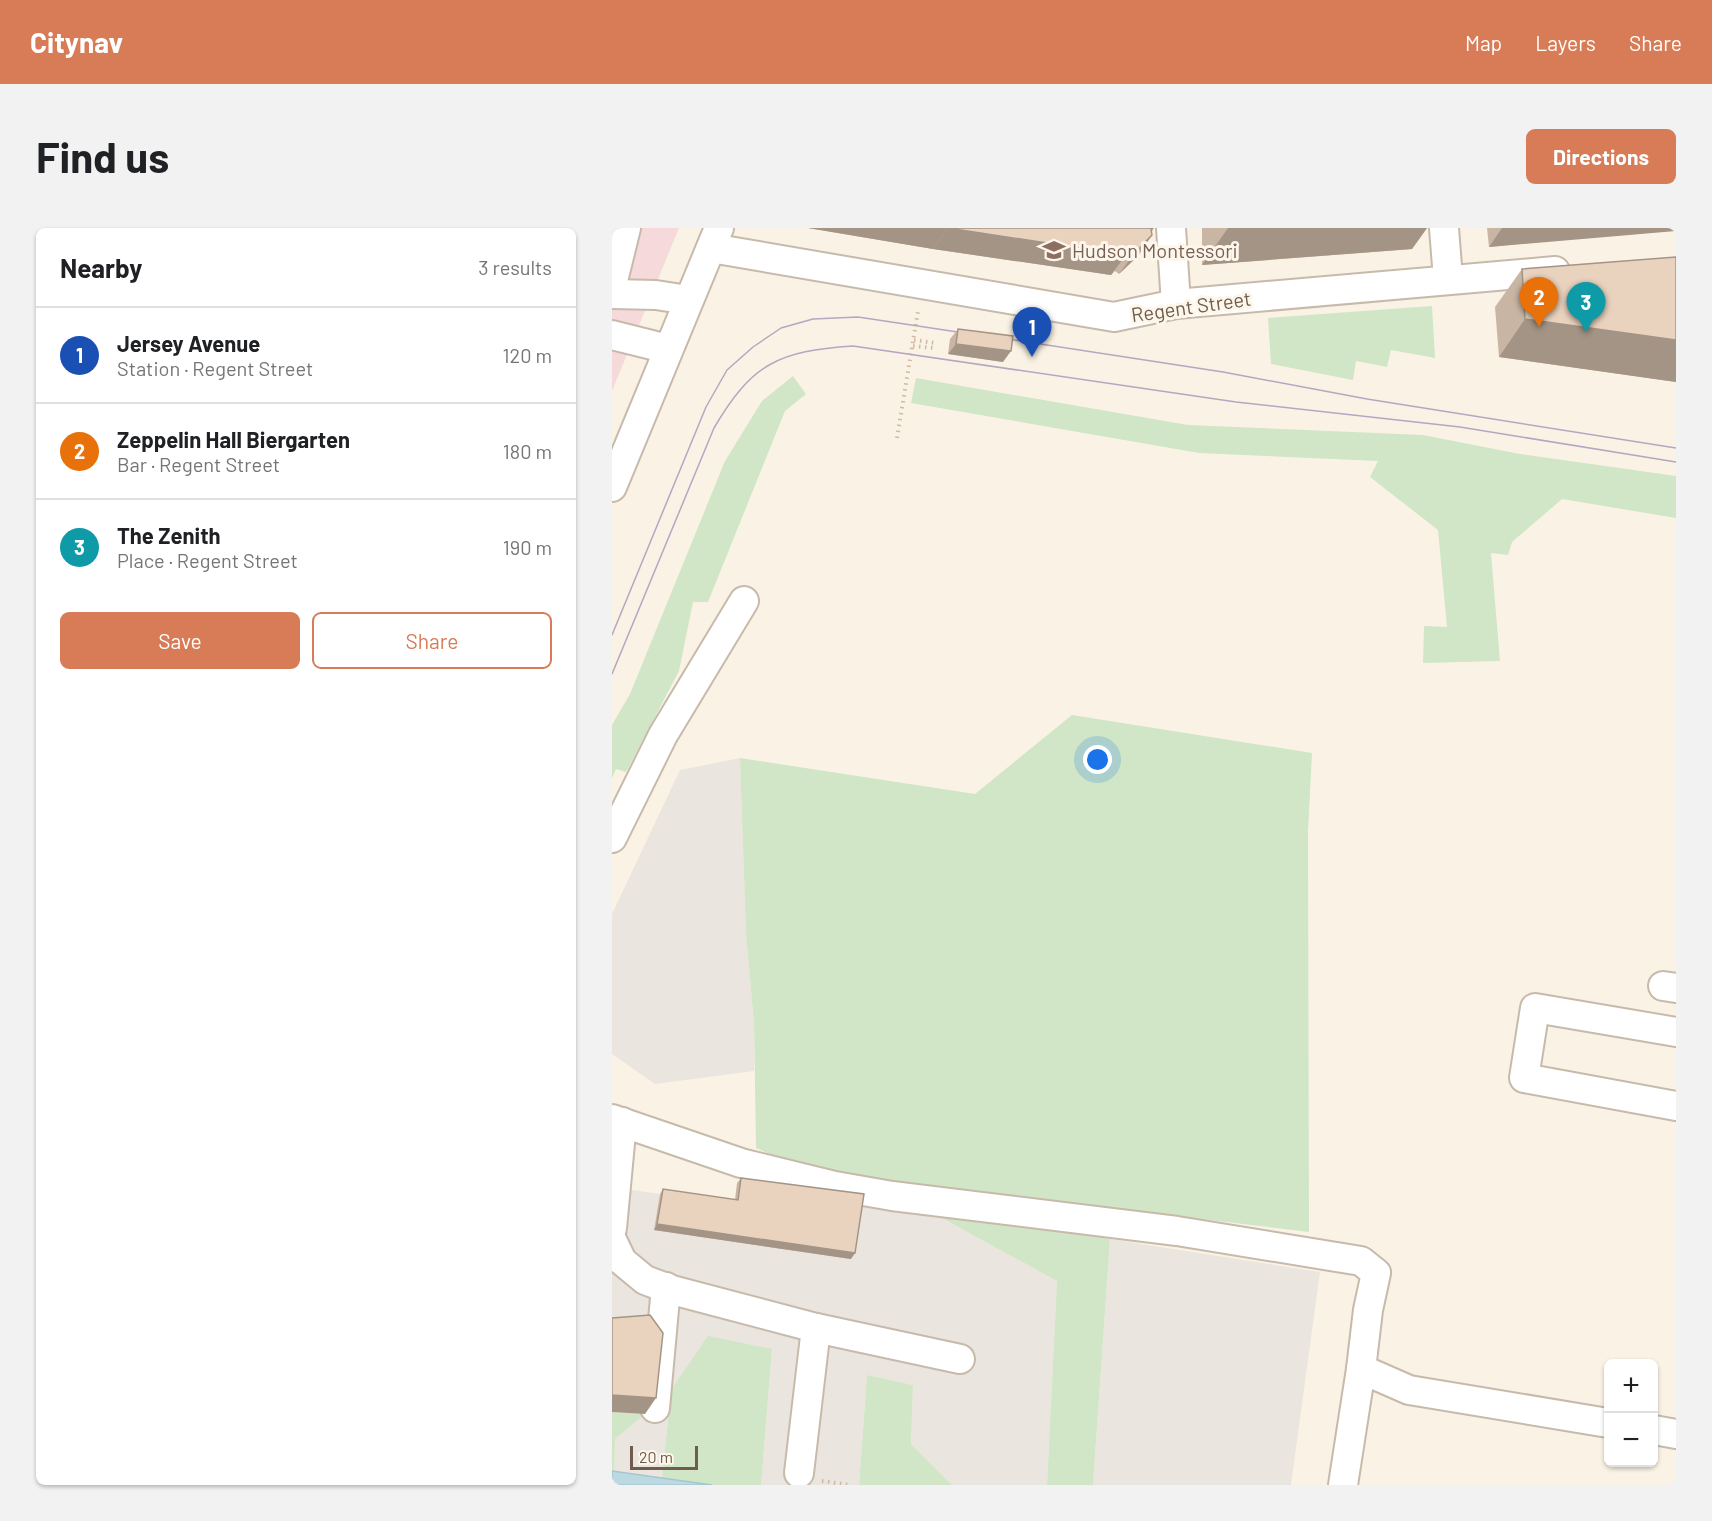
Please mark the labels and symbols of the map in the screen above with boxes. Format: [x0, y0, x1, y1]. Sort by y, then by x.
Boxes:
school or university icon: Hudson Montessori [1041, 237, 1067, 263]
place label: Hudson Montessori [1072, 238, 1238, 262]
pin: 2 [1520, 278, 1558, 327]
pin: 3 [1566, 282, 1606, 332]
street label: Regent Street [1129, 286, 1253, 326]
pin: 1 [1012, 308, 1052, 357]
your location [1083, 745, 1112, 774]
scale bar [630, 1443, 698, 1470]

